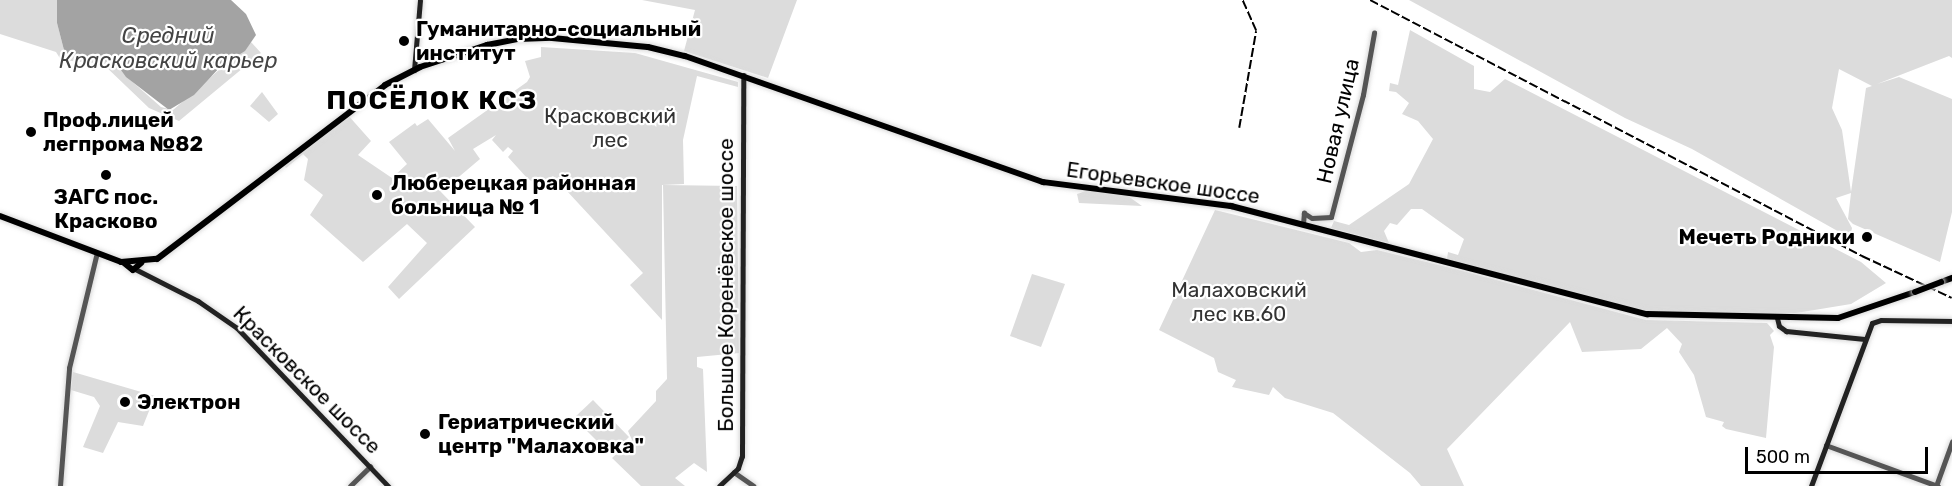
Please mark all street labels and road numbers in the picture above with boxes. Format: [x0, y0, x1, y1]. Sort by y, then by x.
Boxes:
street label: Новая улица [1311, 56, 1365, 186]
street label: Большое Коренёвское шоссе [713, 138, 739, 432]
street label: Егорьевское шоссе [1065, 157, 1261, 209]
street label: Красковское шоссе [228, 301, 386, 459]

